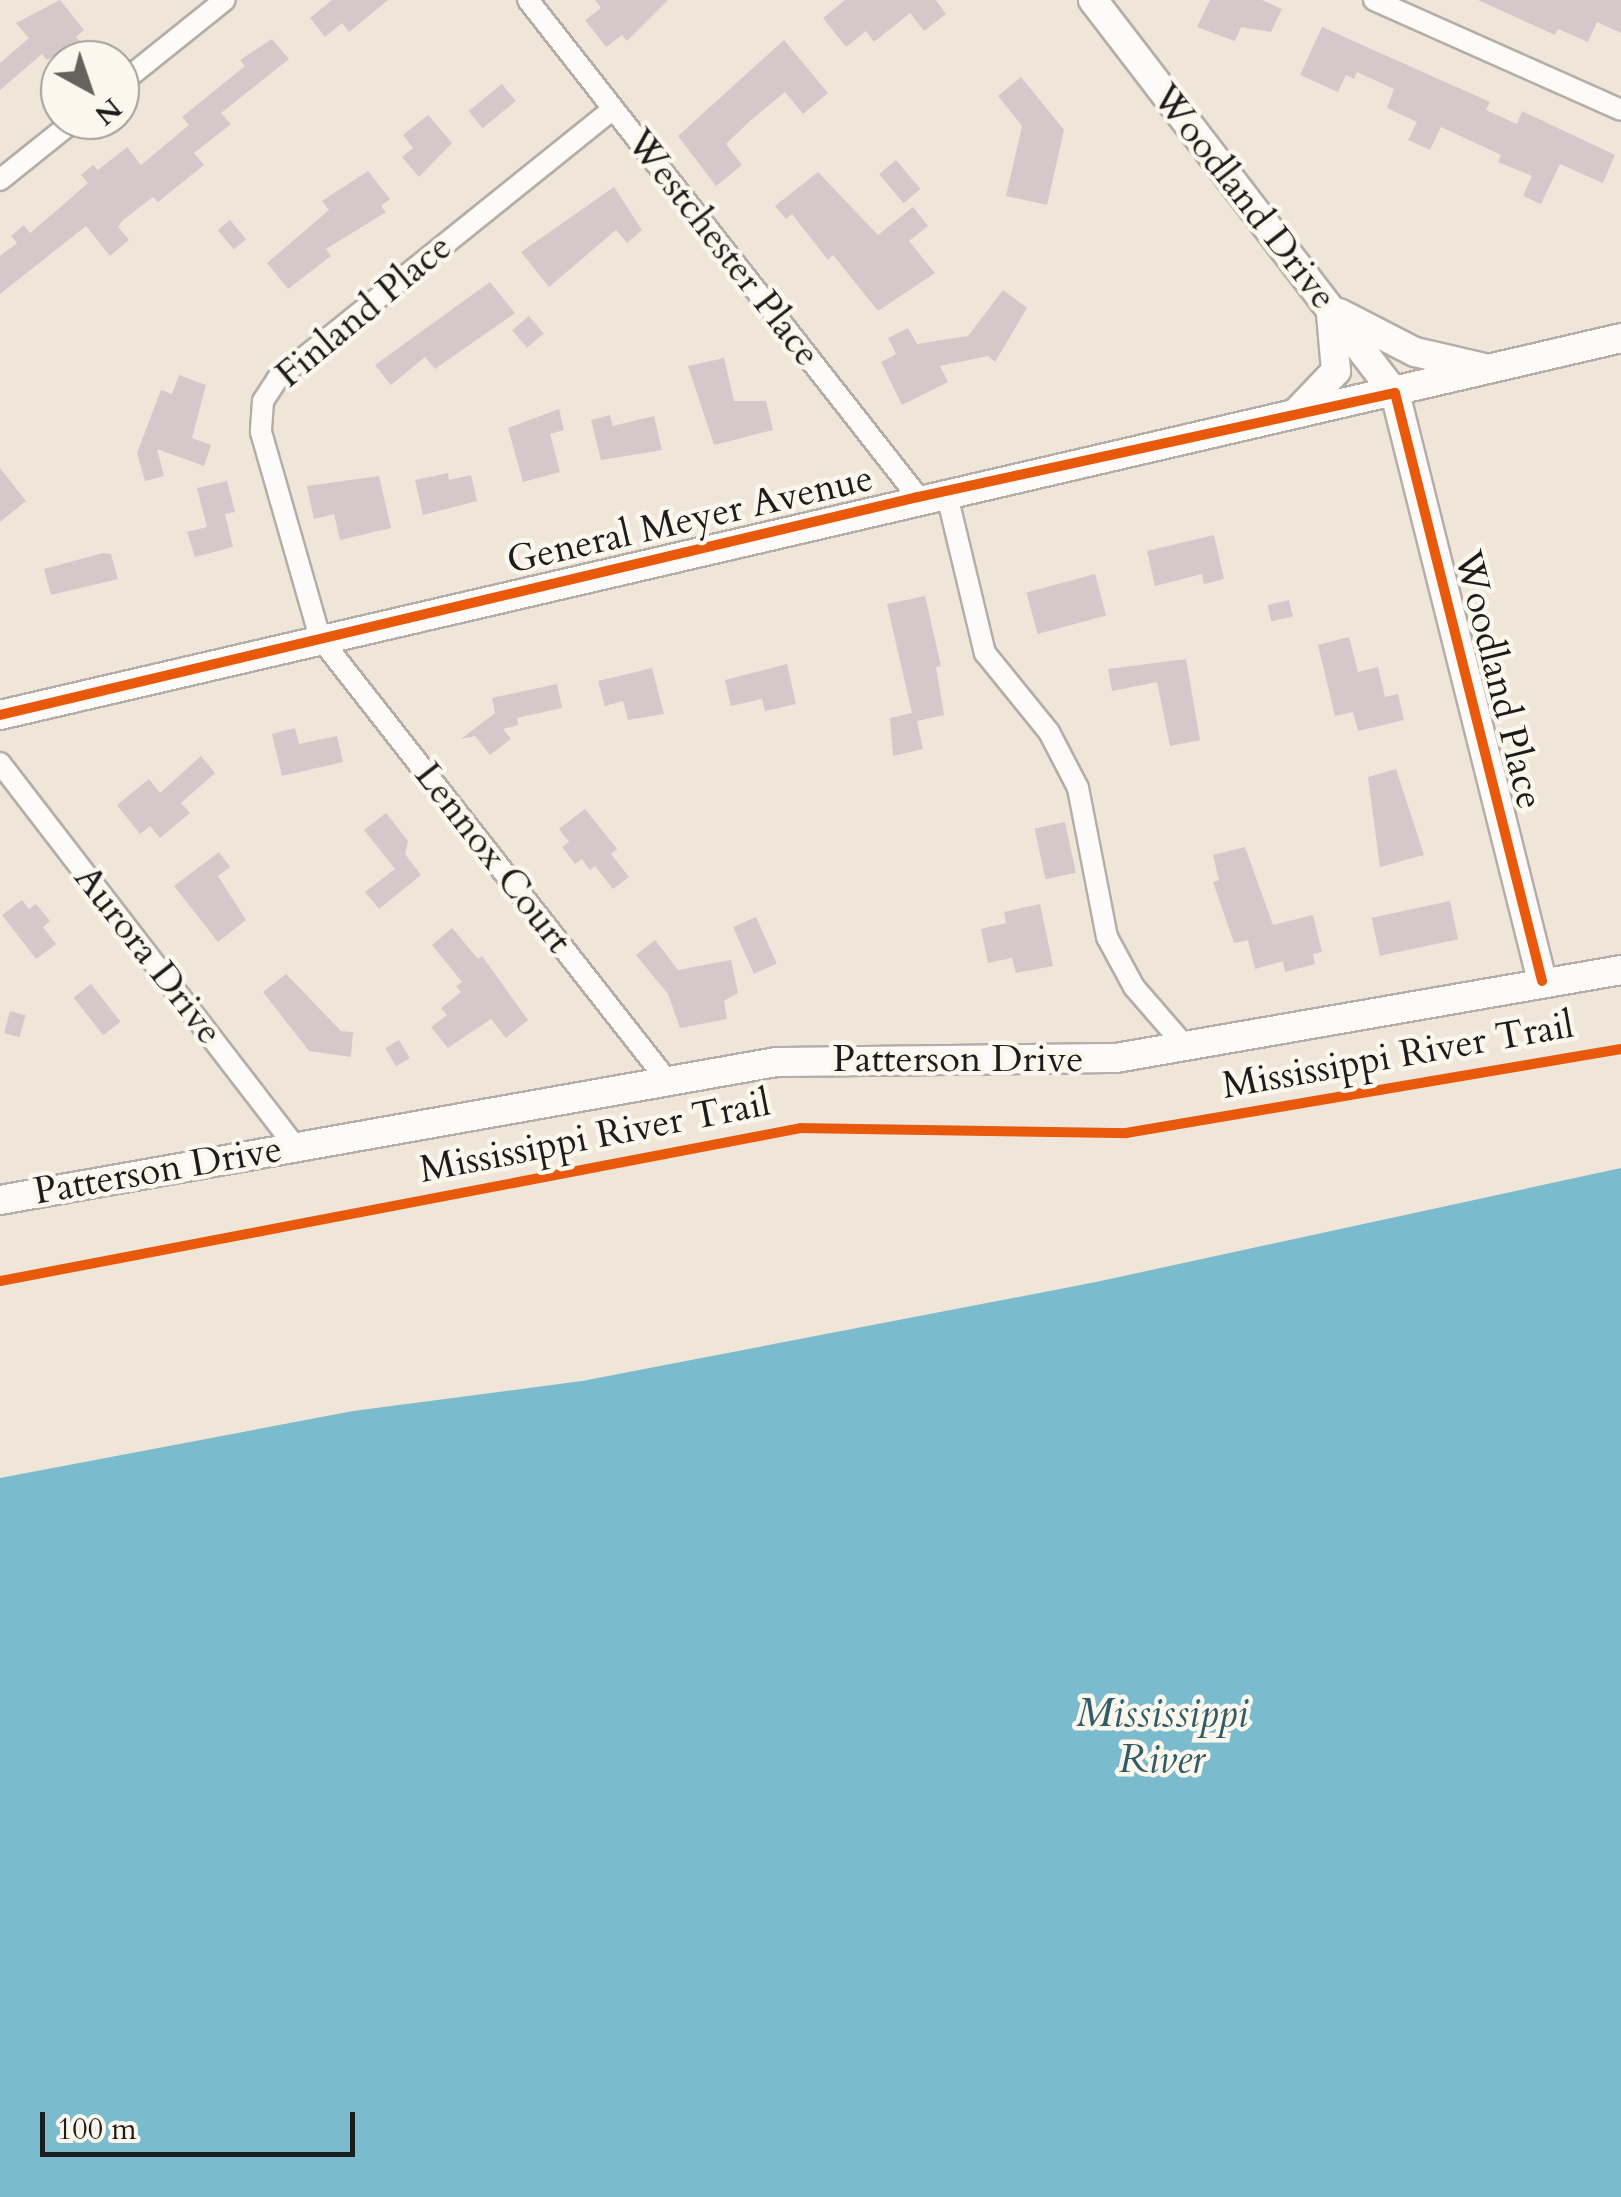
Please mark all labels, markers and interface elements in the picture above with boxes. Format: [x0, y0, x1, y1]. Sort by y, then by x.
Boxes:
north arrow [40, 40, 140, 140]
street label: Woodland Drive [1142, 75, 1346, 319]
text: N [86, 89, 130, 134]
street label: Westchester Place [616, 120, 830, 376]
street label: Finland Place [267, 224, 461, 398]
street label: General Meyer Avenue [503, 456, 877, 584]
street label: Woodland Place [1444, 546, 1552, 814]
street label: Lennox Court [404, 754, 582, 962]
street label: Aurora Drive [64, 856, 232, 1054]
street label: Mississippi River Trail [1219, 1003, 1577, 1109]
street label: Patterson Drive [833, 1037, 1083, 1083]
street label: Mississippi River Trail [416, 1081, 774, 1193]
street label: Patterson Drive [30, 1127, 286, 1215]
water label: Mississippi River [1076, 1690, 1248, 1784]
scale bar [45, 2092, 360, 2154]
text: 100 m [57, 2109, 137, 2150]

